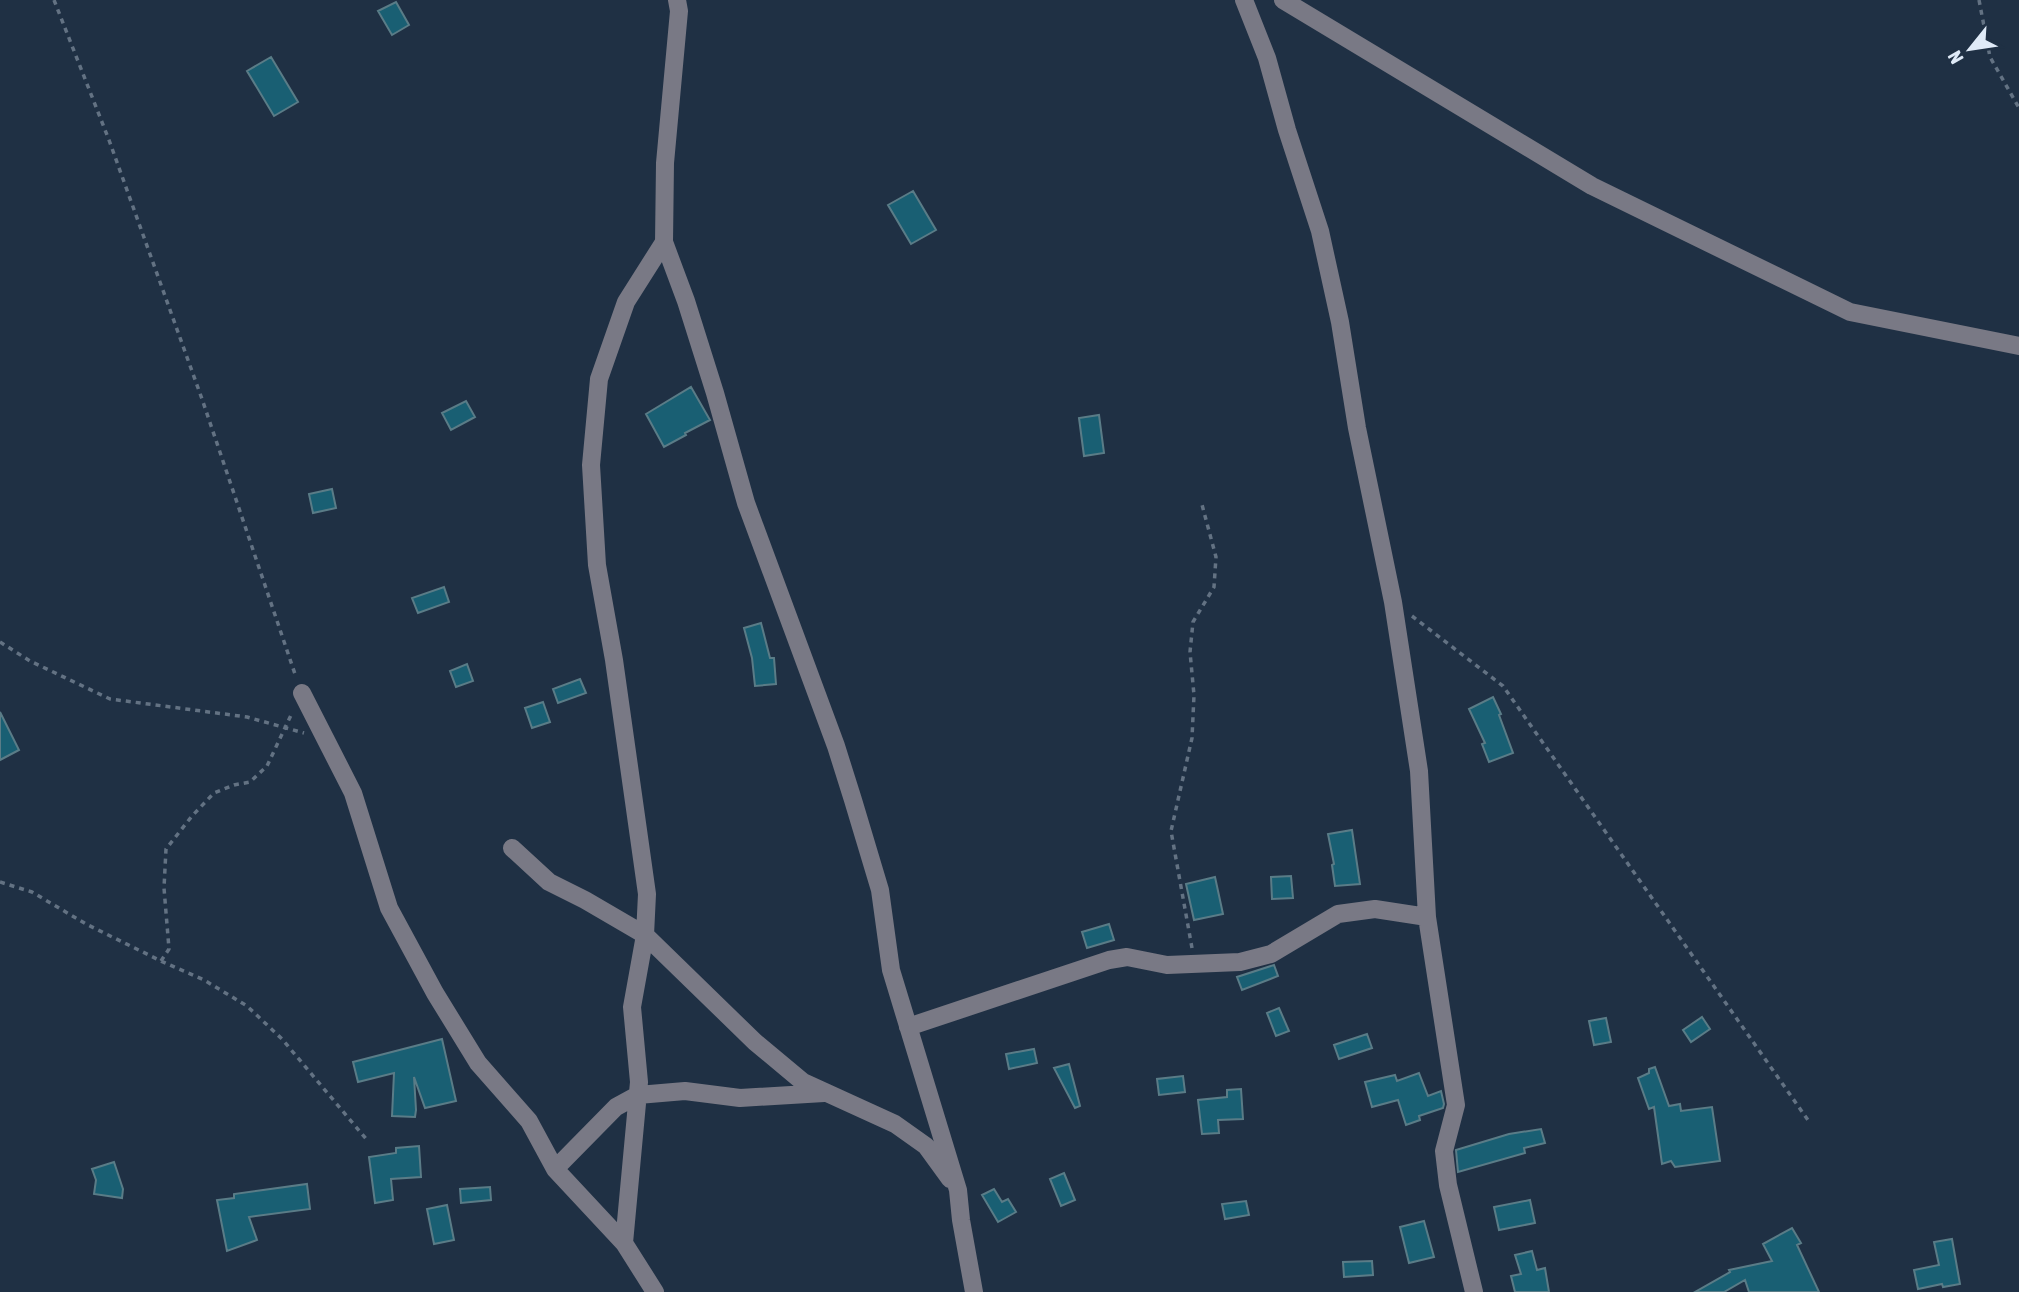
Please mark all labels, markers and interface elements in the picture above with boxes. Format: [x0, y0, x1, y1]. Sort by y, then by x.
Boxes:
north arrow [1935, 14, 2005, 84]
text: N [1943, 47, 1968, 68]

